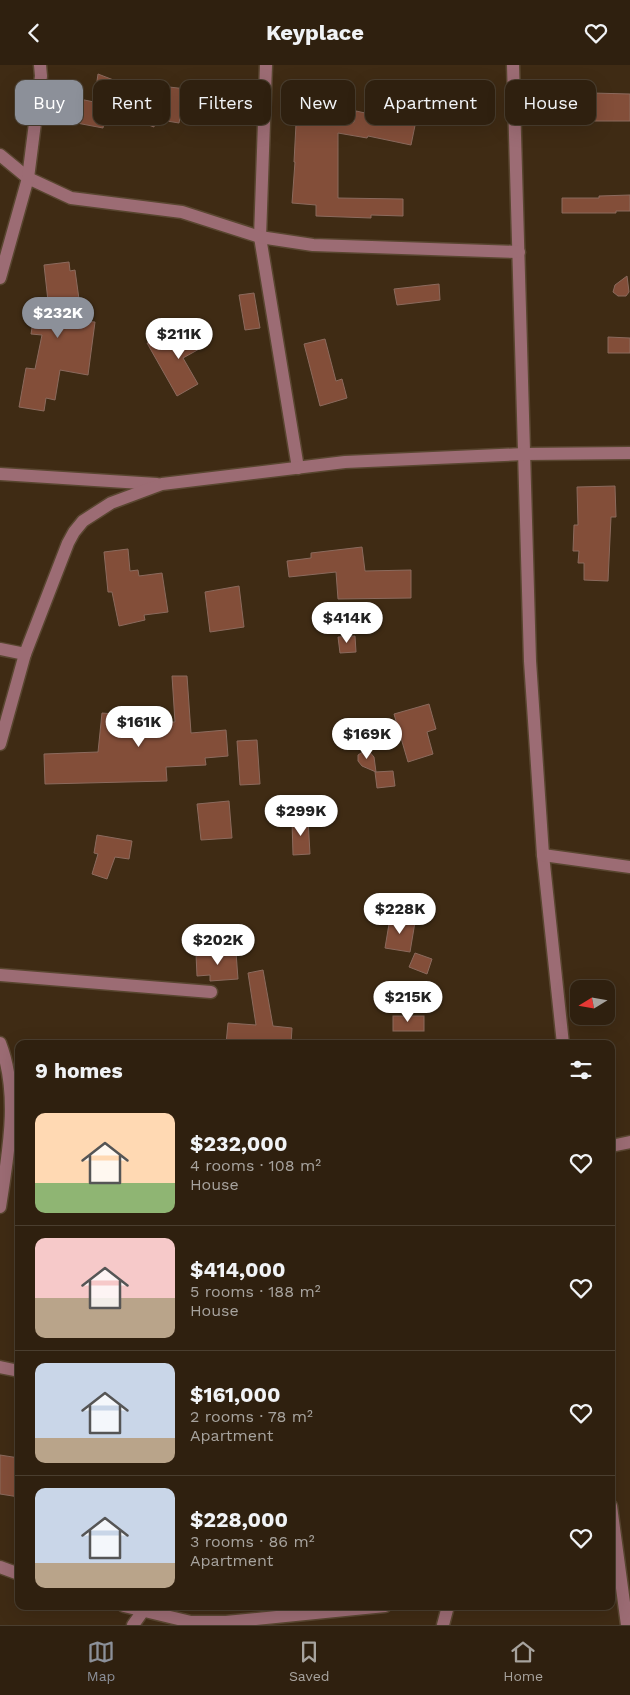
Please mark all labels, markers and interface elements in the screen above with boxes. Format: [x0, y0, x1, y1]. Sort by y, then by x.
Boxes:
icon: back [20, 19, 48, 47]
icon: heart [582, 19, 610, 47]
text: Keyplace [266, 20, 364, 45]
chip: Buy [15, 80, 83, 125]
chip: Rent [93, 80, 170, 125]
chip: Filters [180, 80, 271, 125]
chip: New [281, 80, 355, 125]
chip: Apartment [365, 80, 495, 125]
chip: House [505, 80, 596, 125]
pin: $232K [23, 297, 93, 339]
text: $232K [33, 303, 83, 322]
pin: $211K [144, 317, 214, 360]
text: $211K [157, 324, 201, 343]
pin: $414K [312, 601, 382, 644]
text: $414K [323, 608, 371, 627]
pin: $161K [104, 705, 174, 748]
text: $161K [117, 712, 161, 731]
pin: $169K [332, 717, 402, 760]
text: $169K [343, 724, 391, 743]
pin: $299K [266, 795, 336, 837]
text: $299K [276, 801, 326, 820]
pin: $228K [365, 893, 435, 935]
text: $228K [375, 899, 425, 918]
pin: $202K [183, 923, 253, 966]
text: $202K [193, 930, 243, 949]
north arrow [570, 980, 615, 1025]
map controls [570, 980, 615, 1025]
pin: $215K [373, 981, 443, 1023]
text: $215K [384, 987, 432, 1006]
icon: filters [567, 1056, 595, 1084]
text: 9 homes [35, 1058, 123, 1083]
text: $232,000 [190, 1131, 287, 1156]
icon: home [75, 1133, 135, 1193]
icon: heart [567, 1149, 595, 1177]
text: 4 rooms · 108 m² [190, 1156, 321, 1175]
text: House [190, 1175, 239, 1194]
text: $414,000 [190, 1257, 286, 1282]
icon: home [75, 1258, 135, 1318]
icon: heart [567, 1274, 595, 1302]
text: 5 rooms · 188 m² [190, 1282, 321, 1301]
text: House [190, 1301, 239, 1320]
text: $161,000 [190, 1382, 281, 1407]
icon: home [75, 1383, 135, 1443]
icon: heart [567, 1399, 595, 1427]
text: 2 rooms · 78 m² [190, 1407, 313, 1426]
text: Apartment [190, 1426, 273, 1445]
text: $228,000 [190, 1507, 288, 1532]
icon: home [75, 1508, 135, 1568]
icon: heart [567, 1524, 595, 1552]
text: 3 rooms · 86 m² [190, 1532, 315, 1551]
text: Apartment [190, 1551, 273, 1570]
tab: Map [87, 1638, 115, 1684]
tab: Saved [289, 1638, 330, 1684]
tab: Home [503, 1638, 543, 1684]

